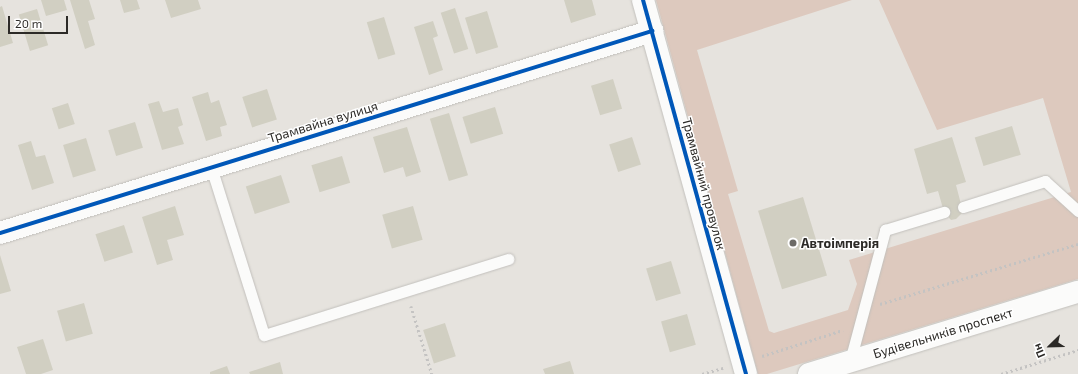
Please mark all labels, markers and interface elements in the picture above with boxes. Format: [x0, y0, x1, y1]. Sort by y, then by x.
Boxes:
scale bar [10, 8, 70, 34]
text: 20 m [15, 16, 42, 30]
street label: Трамвайна вулиця [266, 98, 380, 146]
street label: Трамвайний провулок [679, 116, 729, 252]
place label: Автоімперія [801, 235, 879, 251]
marker: Автоімперія [788, 238, 798, 248]
street label: Будівельників проспект [871, 304, 1015, 362]
north arrow [1030, 326, 1070, 366]
text: Пн [1030, 342, 1047, 360]

